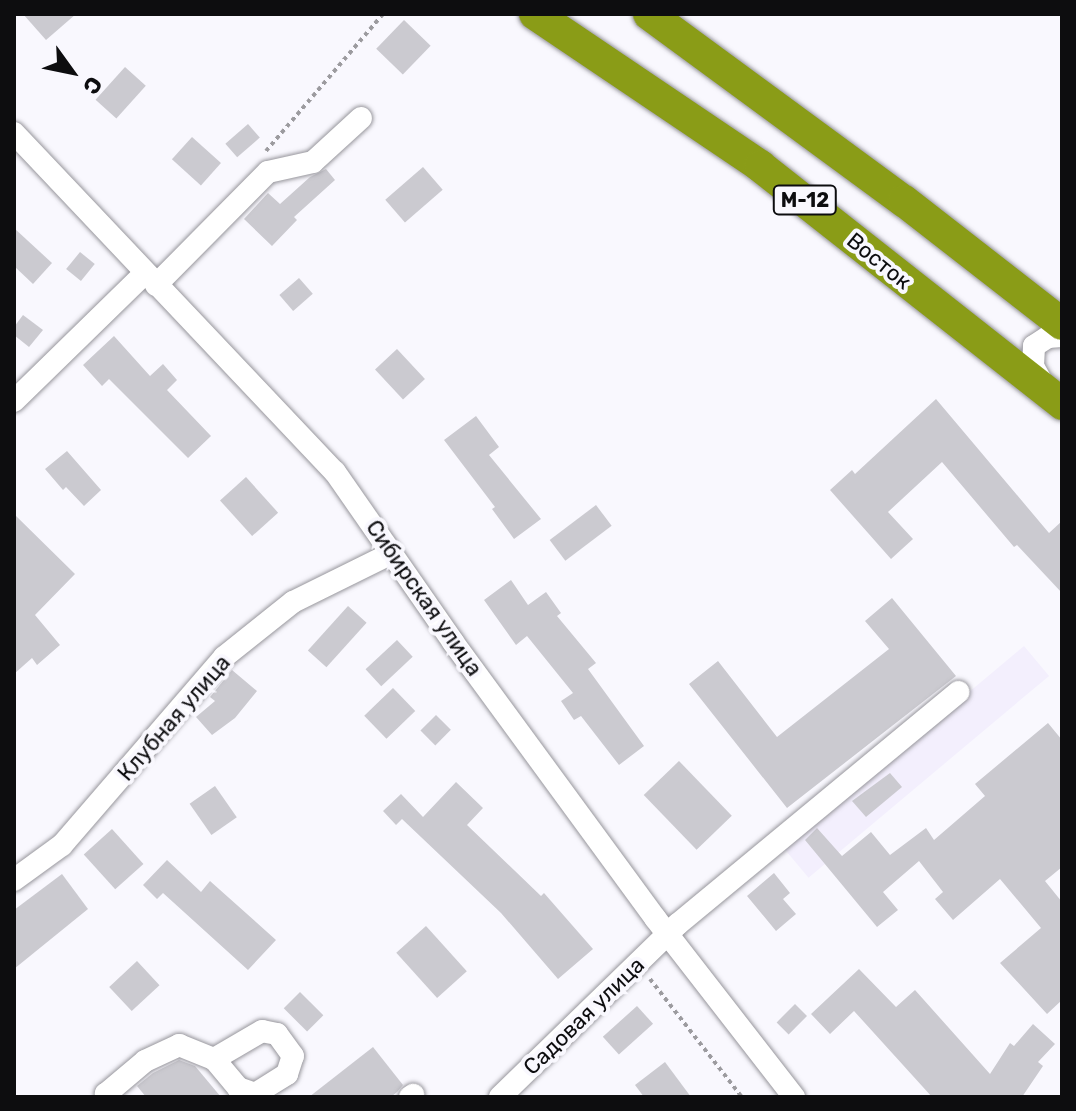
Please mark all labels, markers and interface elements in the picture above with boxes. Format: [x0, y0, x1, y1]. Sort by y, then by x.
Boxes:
north arrow [32, 32, 112, 112]
text: С [77, 72, 108, 99]
road number: М-12 [771, 184, 839, 216]
street label: Восток [841, 227, 917, 295]
street label: Сибирская улица [360, 515, 488, 681]
street label: Клубная улица [112, 650, 236, 786]
street label: Садовая улица [518, 952, 650, 1080]

